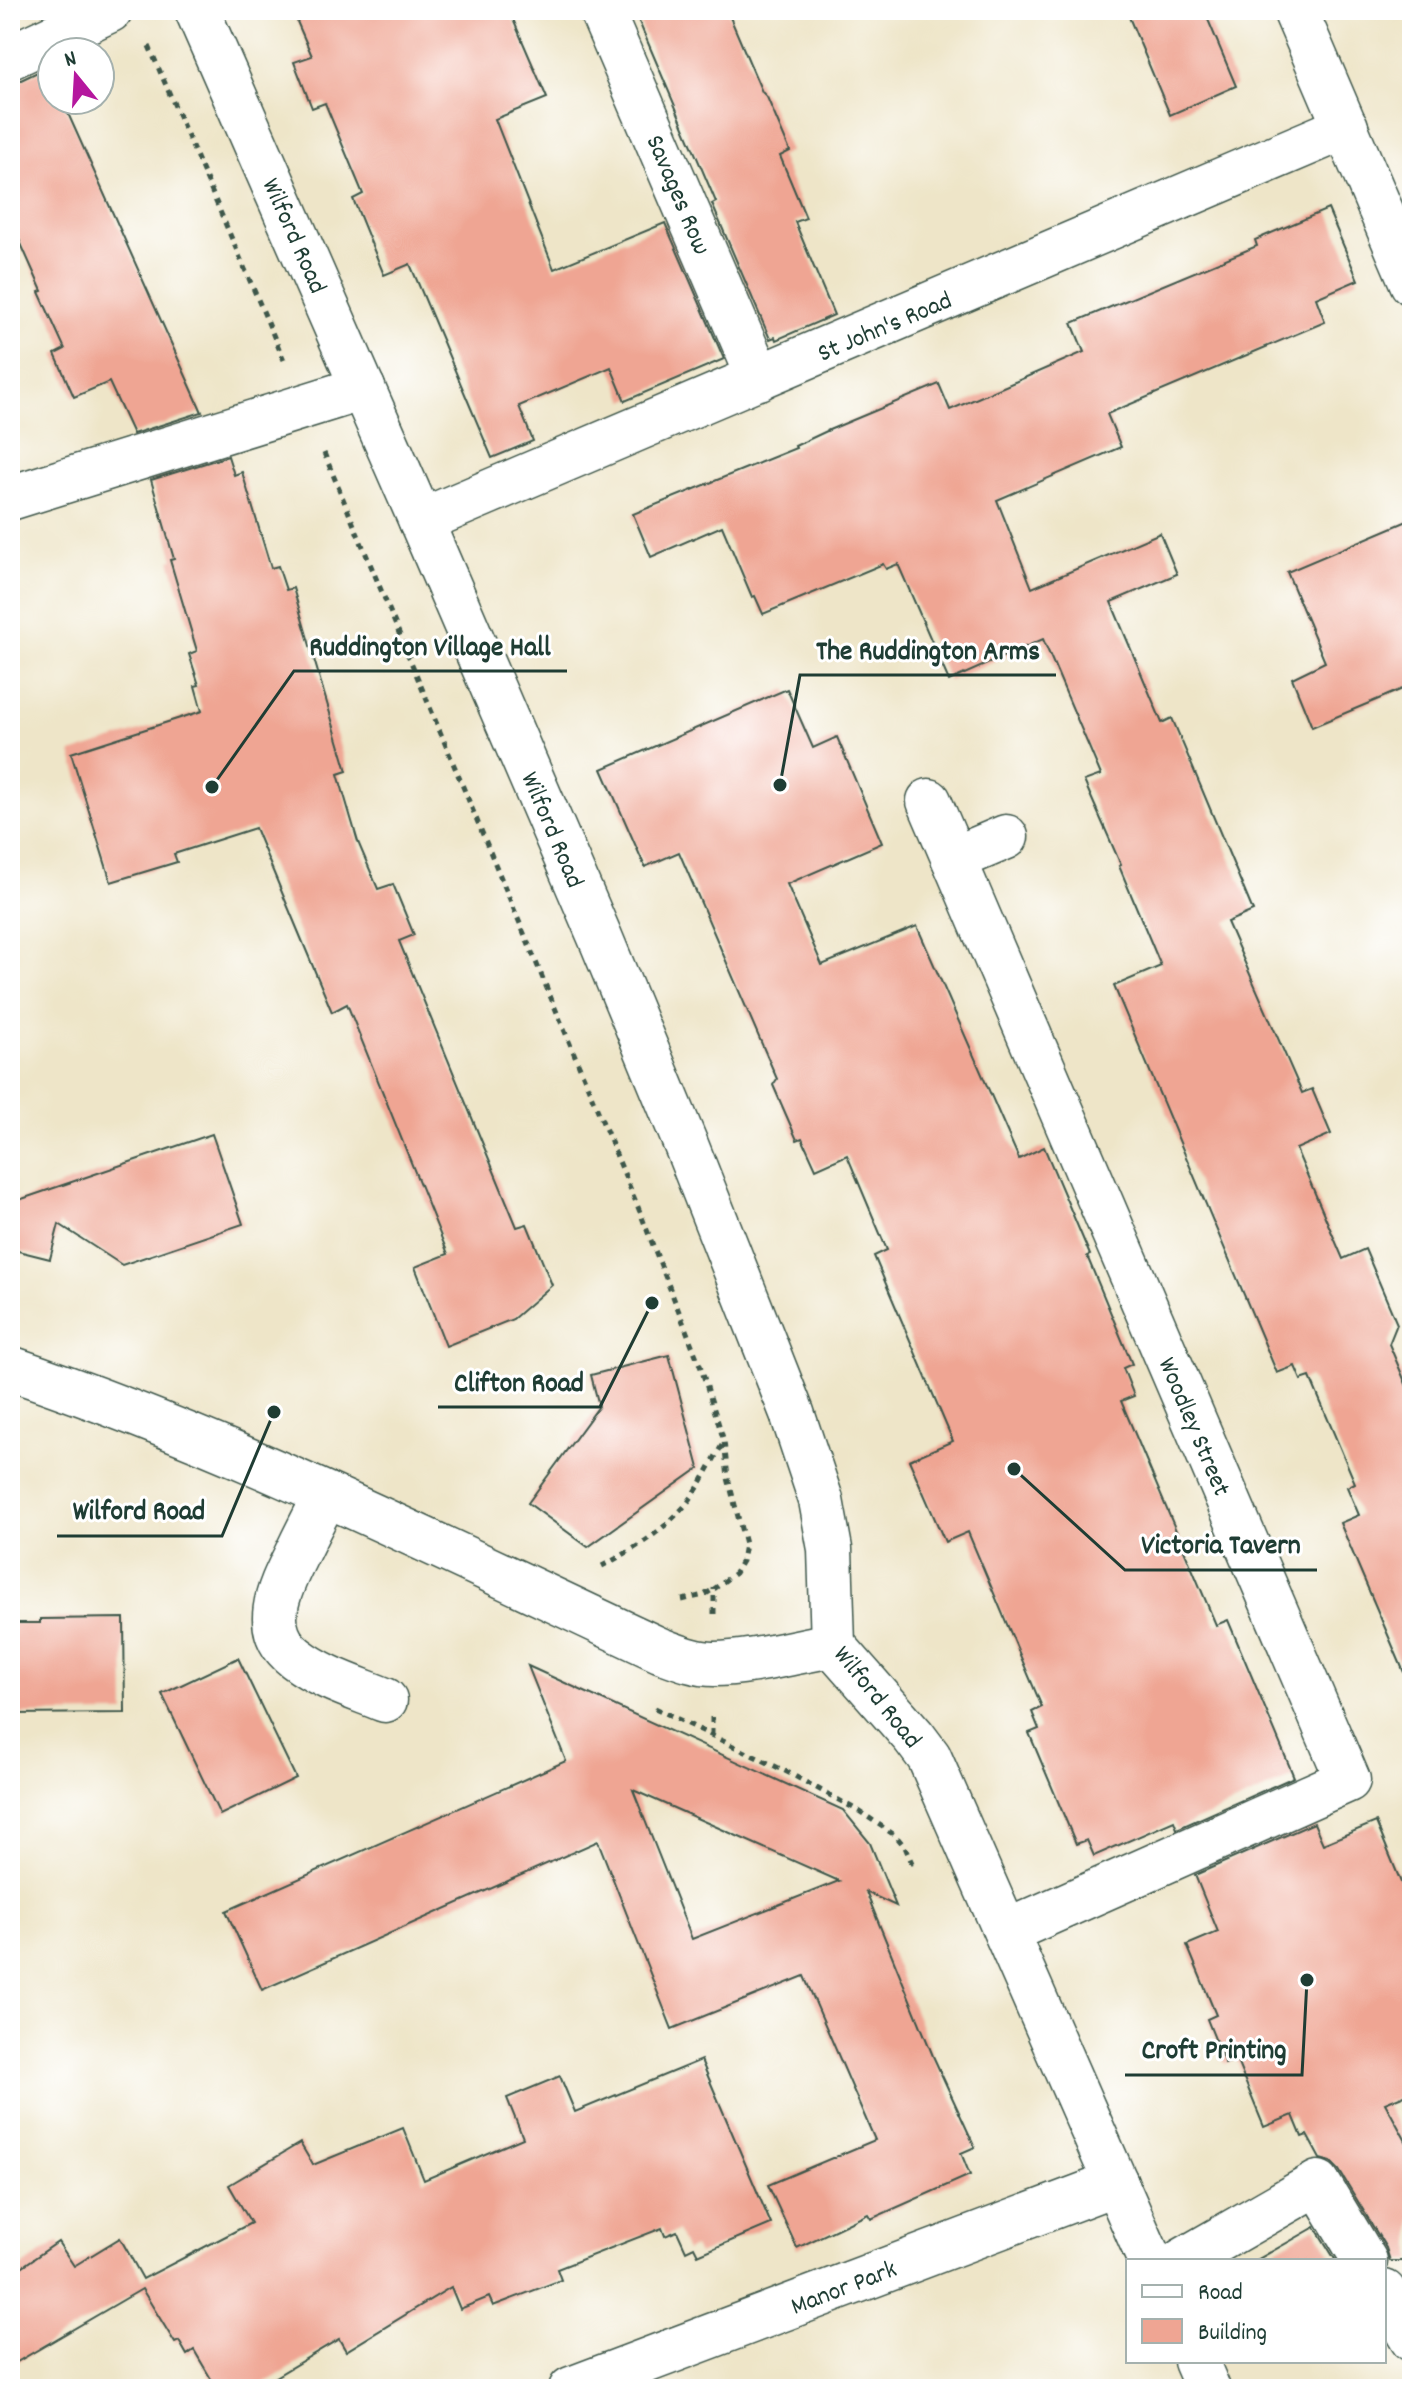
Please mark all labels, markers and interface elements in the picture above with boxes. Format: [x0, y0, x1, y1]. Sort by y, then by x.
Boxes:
north arrow [36, 36, 116, 116]
text: N [61, 44, 81, 77]
street label: Savages Row [635, 129, 719, 261]
street label: Wilford Road [251, 173, 335, 300]
street label: St John's Road [812, 283, 958, 373]
callout: Ruddington Village Hall [294, 619, 567, 671]
callout: The Ruddington Arms [800, 623, 1056, 675]
text: Ruddington Village Hall [309, 630, 551, 670]
text: The Ruddington Arms [816, 634, 1040, 674]
street label: Wilford Road [510, 767, 592, 894]
street label: Woodley Street [1147, 1352, 1239, 1503]
callout: Clifton Road [438, 1355, 600, 1407]
text: Clifton Road [454, 1366, 584, 1406]
callout: Wilford Road [57, 1484, 222, 1536]
text: Wilford Road [73, 1494, 205, 1534]
callout: Victoria Tavern [1125, 1518, 1317, 1570]
text: Victoria Tavern [1141, 1528, 1301, 1568]
street label: Wilford Road [823, 1639, 929, 1758]
callout: Croft Printing [1125, 2023, 1302, 2075]
text: Croft Printing [1141, 2033, 1287, 2073]
street label: Manor Park [786, 2252, 903, 2326]
legend [1126, 2259, 1386, 2363]
text: Road [1198, 2277, 1243, 2311]
text: Building [1198, 2317, 1267, 2351]

